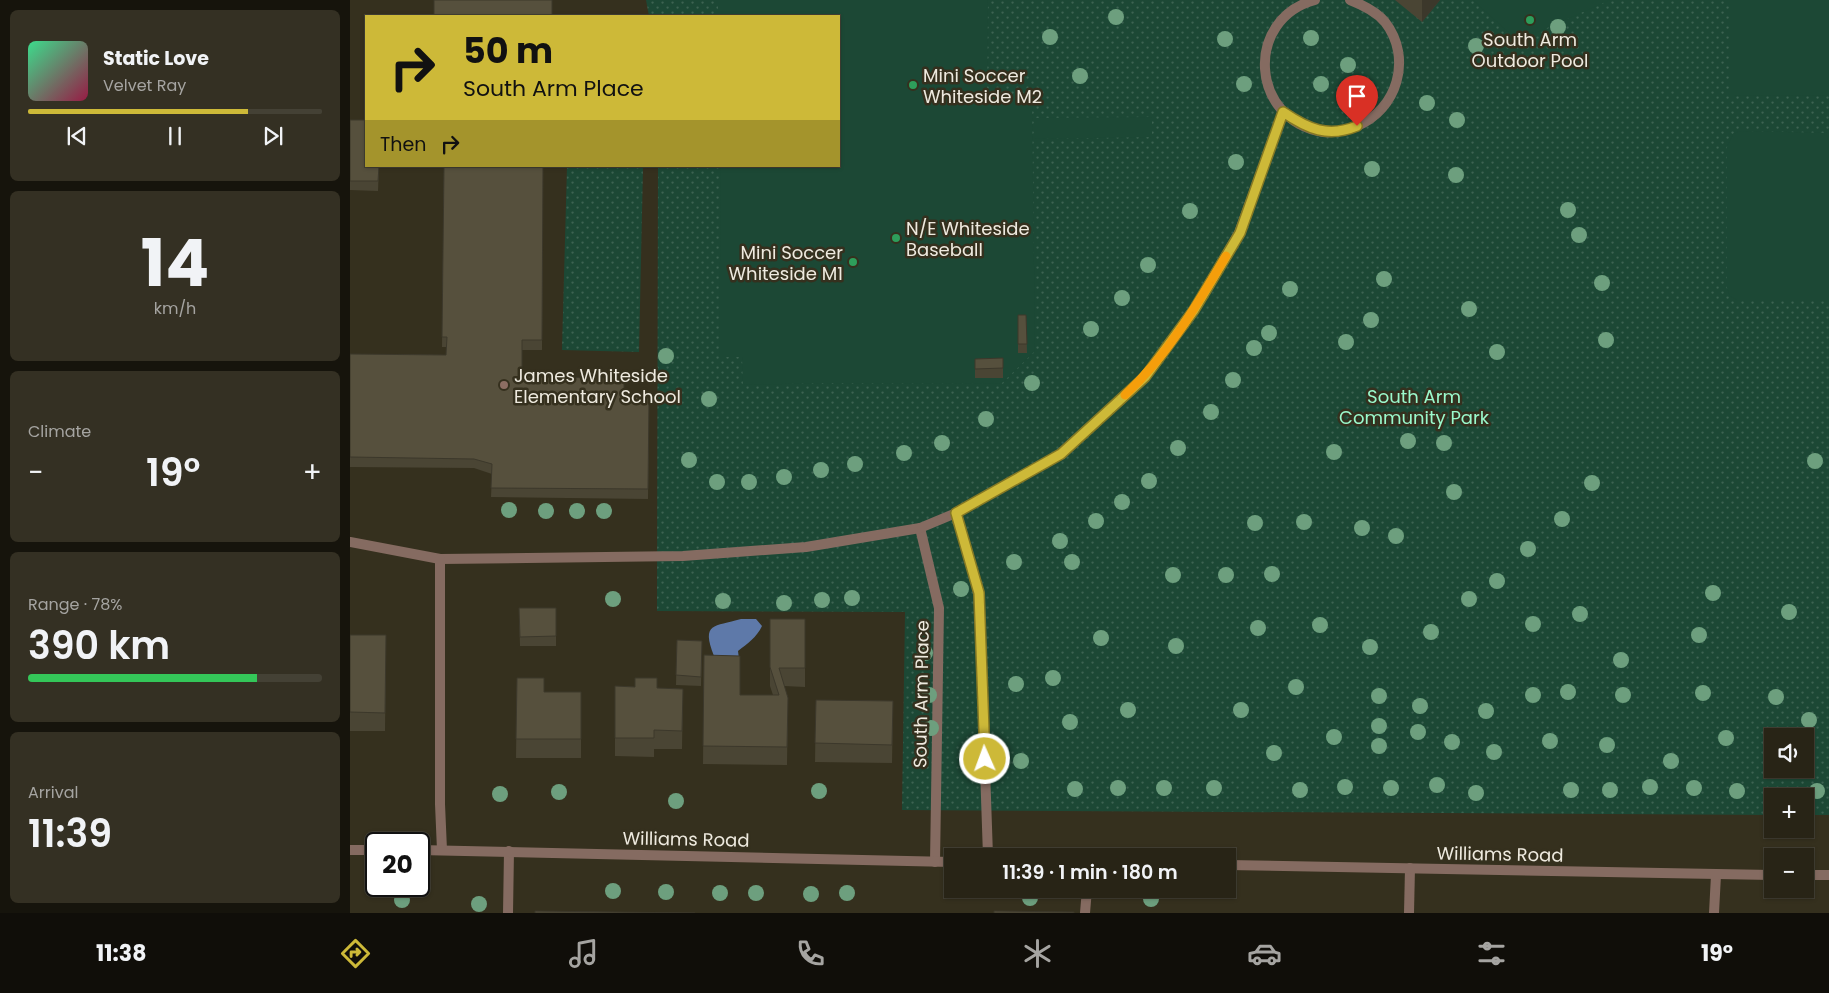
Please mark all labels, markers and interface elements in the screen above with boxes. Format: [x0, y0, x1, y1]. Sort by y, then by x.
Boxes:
marker: South Arm Outdoor Pool [1524, 14, 1536, 26]
text: 50 m [463, 26, 553, 75]
place label: South Arm Outdoor Pool [1472, 27, 1588, 73]
icon: right [380, 35, 445, 100]
text: Static Love [103, 45, 209, 72]
place label: Mini Soccer Whiteside M2 [923, 63, 1042, 109]
text: South Arm Place [463, 73, 644, 104]
text: Velvet Ray [103, 74, 186, 97]
pin [1336, 75, 1378, 126]
marker: Mini Soccer Whiteside M2 [907, 79, 919, 91]
icon: arrive [1343, 82, 1371, 110]
icon: previous [63, 122, 91, 150]
icon: pause [161, 122, 189, 150]
icon: next [259, 122, 287, 150]
icon: right [436, 130, 464, 158]
text: Then [380, 131, 426, 158]
place label: N/E Whiteside Baseball [906, 216, 1030, 262]
text: 14 [141, 218, 209, 309]
marker: N/E Whiteside Baseball [890, 232, 902, 244]
place label: Mini Soccer Whiteside M1 [729, 240, 843, 286]
marker: Mini Soccer Whiteside M1 [847, 256, 859, 268]
text: km/h [154, 297, 196, 320]
place label: James Whiteside Elementary School [514, 363, 681, 409]
marker: James Whiteside Elementary School [498, 379, 510, 391]
park label: South Arm Community Park [1339, 384, 1490, 430]
text: Climate [28, 420, 91, 443]
text: 19° [146, 446, 200, 499]
text: − [28, 453, 43, 492]
text: + [303, 453, 322, 492]
text: Range · 78% [28, 593, 122, 616]
text: 390 km [28, 619, 170, 672]
street label: South Arm Place [907, 620, 935, 768]
map controls [1764, 728, 1814, 898]
button: sound [1764, 728, 1814, 778]
position arrow [958, 732, 1010, 784]
text: Arrival [28, 781, 78, 804]
button: + [1764, 788, 1814, 838]
text: 11:39 [28, 807, 112, 860]
street label: Williams Road [622, 825, 750, 853]
speed limit sign: 20 [365, 832, 430, 897]
street label: Williams Road [1436, 840, 1564, 868]
button: − [1764, 848, 1814, 898]
text: 11:39 · 1 min · 180 m [1002, 859, 1178, 886]
icon: directions [338, 936, 373, 971]
icon: music [566, 936, 601, 971]
icon: phone [793, 936, 828, 971]
icon: climate [1020, 936, 1055, 971]
icon: car [1247, 936, 1282, 971]
icon: filters [1474, 936, 1509, 971]
text: 11:38 [96, 938, 146, 969]
text: 19° [1701, 938, 1733, 969]

